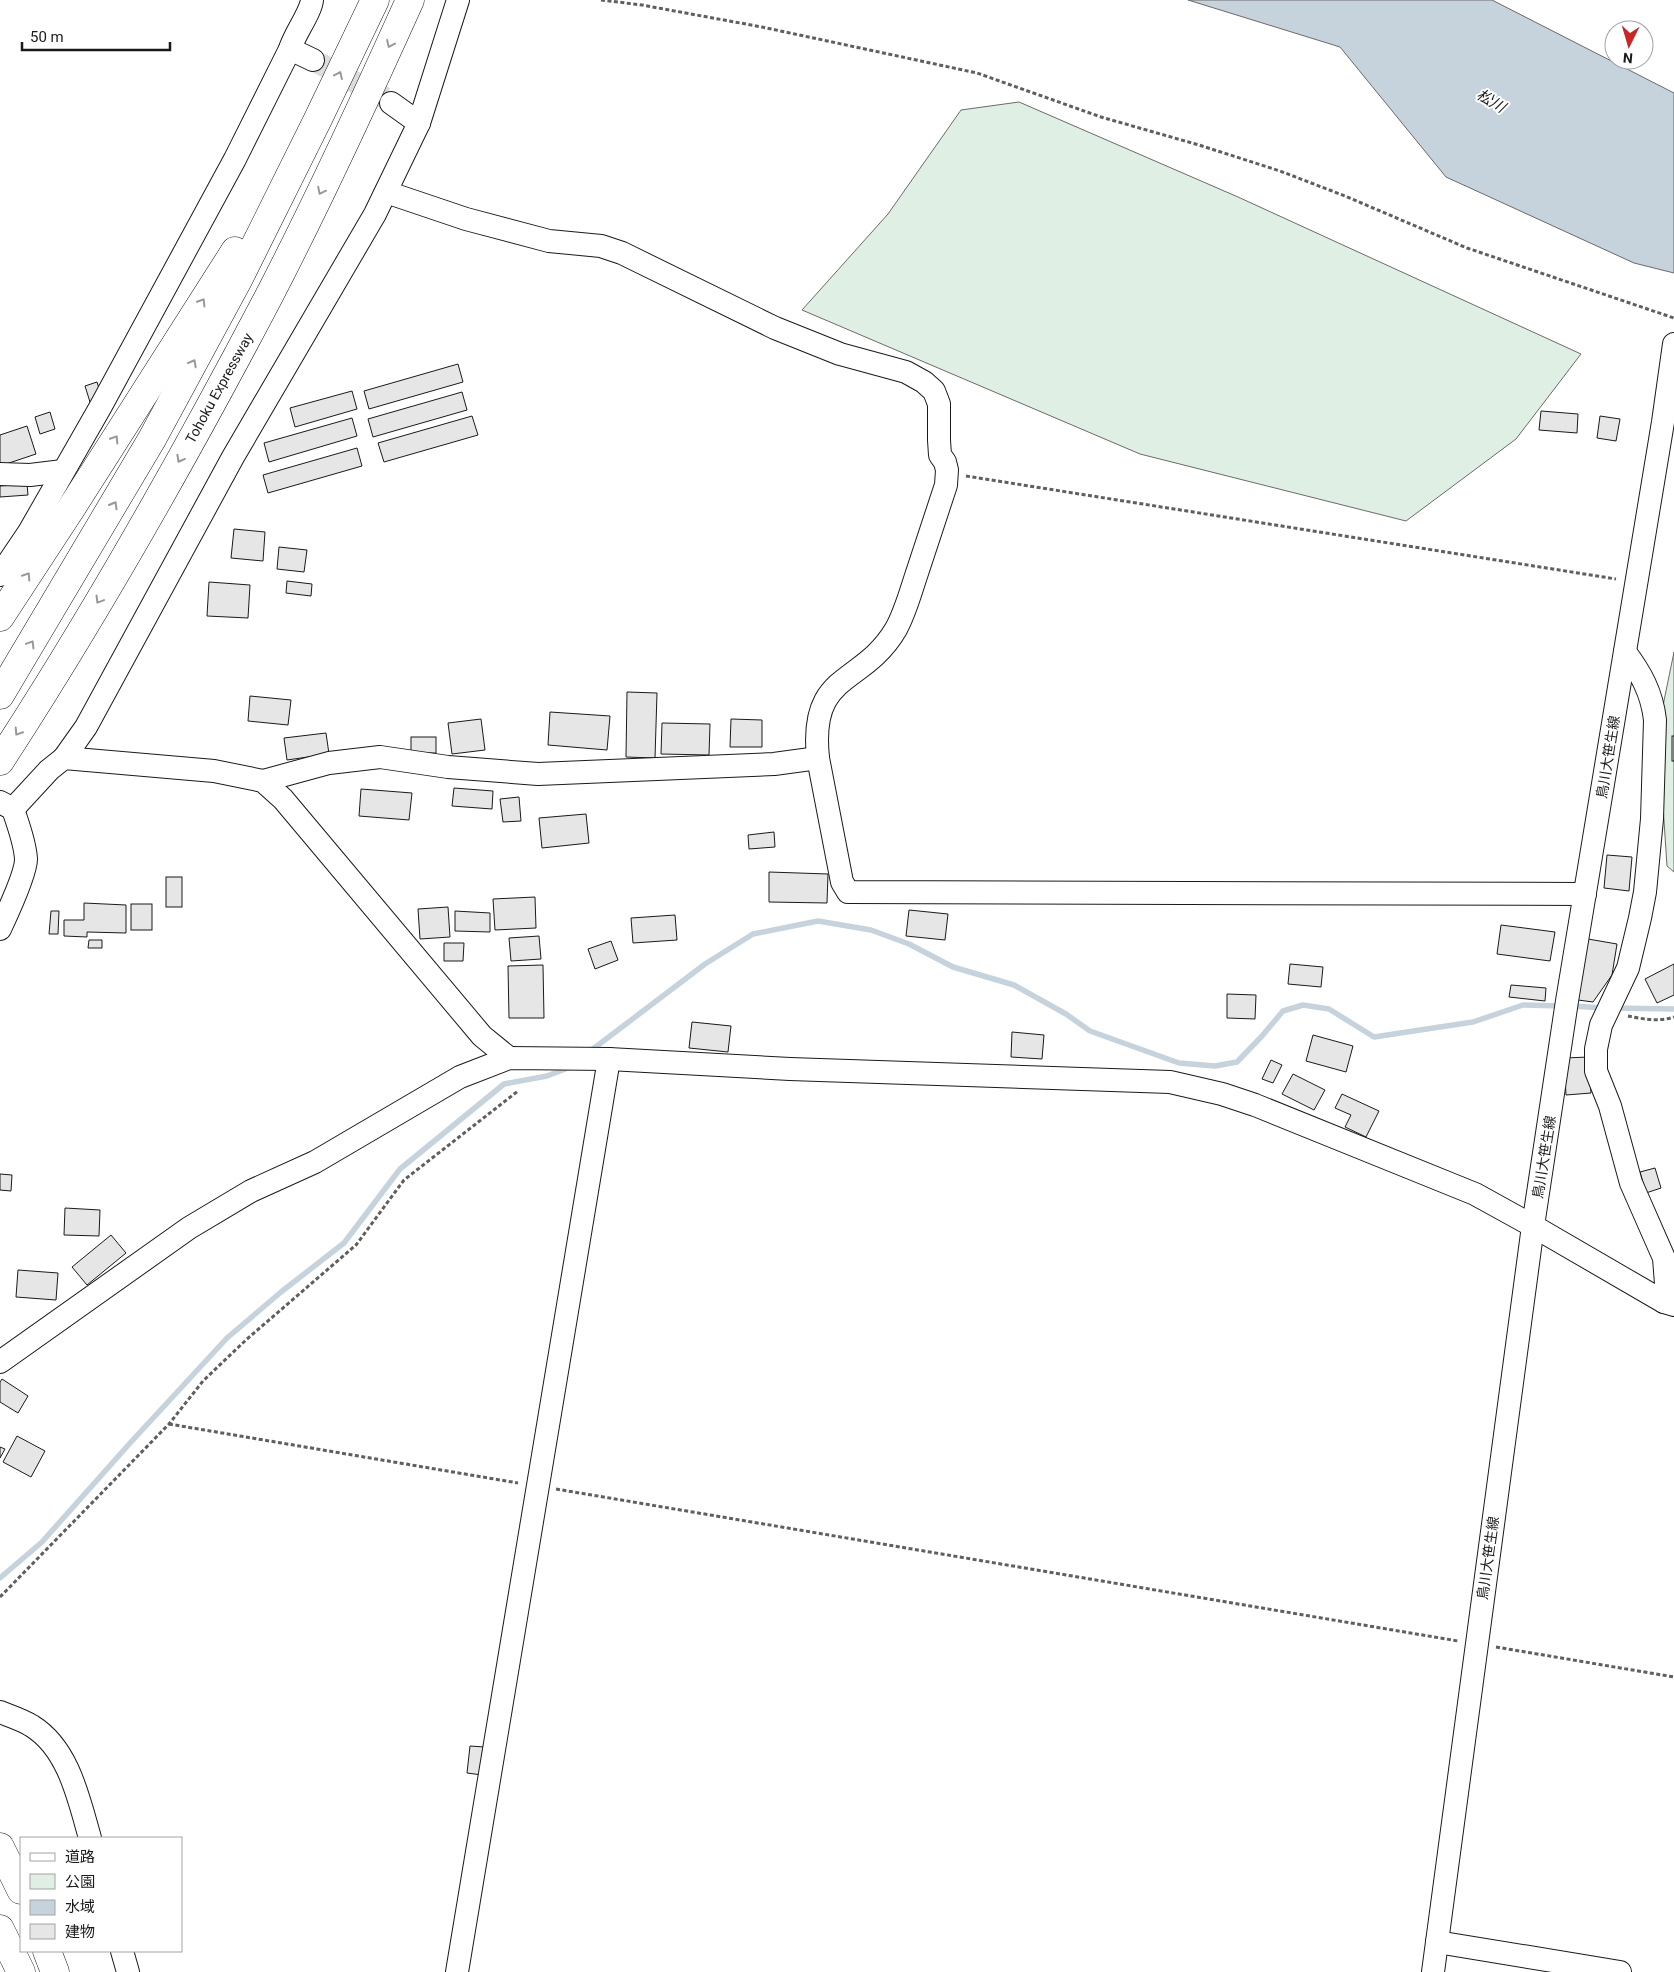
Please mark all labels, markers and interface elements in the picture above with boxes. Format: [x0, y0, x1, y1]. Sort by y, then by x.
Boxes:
scale bar [22, 20, 170, 52]
north arrow [1604, 20, 1654, 70]
text: 50 m [30, 28, 64, 46]
one-way arrow [386, 39, 396, 48]
text: N [1622, 50, 1633, 66]
one-way arrow [333, 71, 344, 80]
water label: 松川 [1474, 86, 1510, 117]
one-way arrow [317, 186, 327, 195]
one-way arrow [196, 299, 205, 308]
street label: Tohoku Expressway [182, 330, 256, 446]
one-way arrow [187, 359, 197, 368]
one-way arrow [109, 436, 118, 445]
one-way arrow [176, 453, 186, 462]
one-way arrow [107, 501, 117, 510]
one-way arrow [21, 572, 30, 582]
one-way arrow [96, 594, 106, 603]
one-way arrow [24, 641, 34, 650]
street label: 鳥川大笹生線 [1594, 714, 1622, 800]
one-way arrow [15, 727, 25, 736]
street label: 鳥川大笹生線 [1530, 1114, 1558, 1200]
street label: 鳥川大笹生線 [1474, 1515, 1502, 1601]
legend [20, 1837, 182, 1952]
text: 道路 [65, 1848, 95, 1866]
text: 公園 [65, 1873, 95, 1891]
text: 水域 [65, 1898, 95, 1916]
text: 建物 [65, 1923, 95, 1941]

